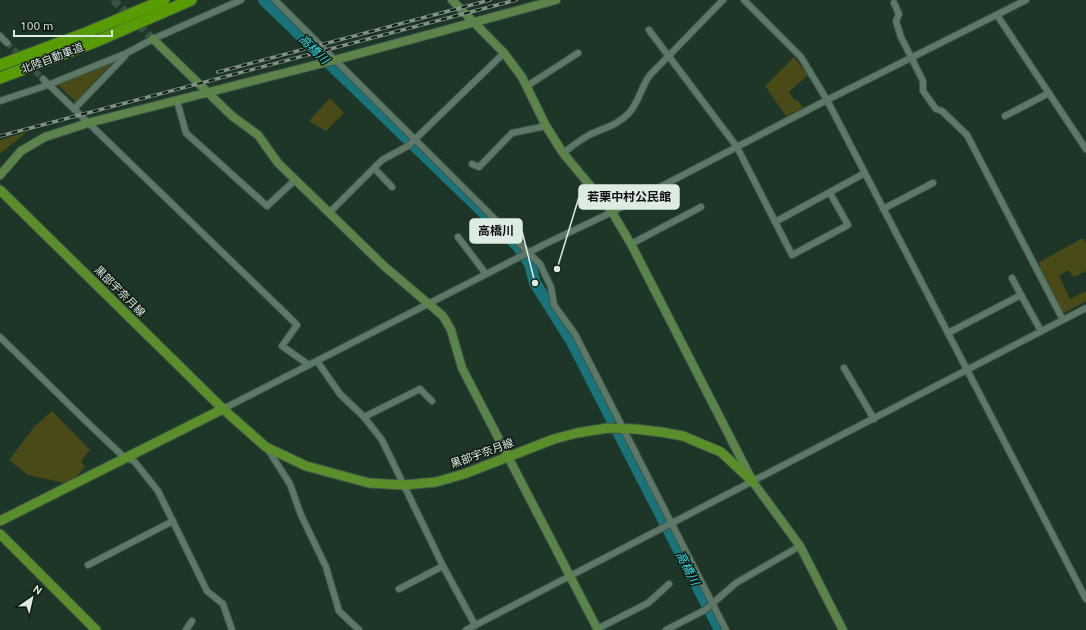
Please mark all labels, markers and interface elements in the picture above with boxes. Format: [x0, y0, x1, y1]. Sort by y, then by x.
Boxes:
scale bar [14, 12, 112, 38]
text: 100 m [20, 19, 53, 32]
water label: 高橋川 [297, 32, 333, 68]
street label: 北陸自動車道 [19, 41, 85, 75]
callout: 若栗中村公民館 [579, 185, 679, 209]
text: 若栗中村公民館 [587, 190, 671, 203]
callout: 高橋川 [470, 219, 522, 243]
text: 高橋川 [478, 224, 514, 237]
street label: 黒部宇奈月線 [92, 263, 148, 319]
street label: 黒部宇奈月線 [449, 436, 515, 470]
water label: 高橋川 [674, 549, 703, 589]
north arrow [12, 578, 52, 618]
text: N [31, 582, 44, 597]

